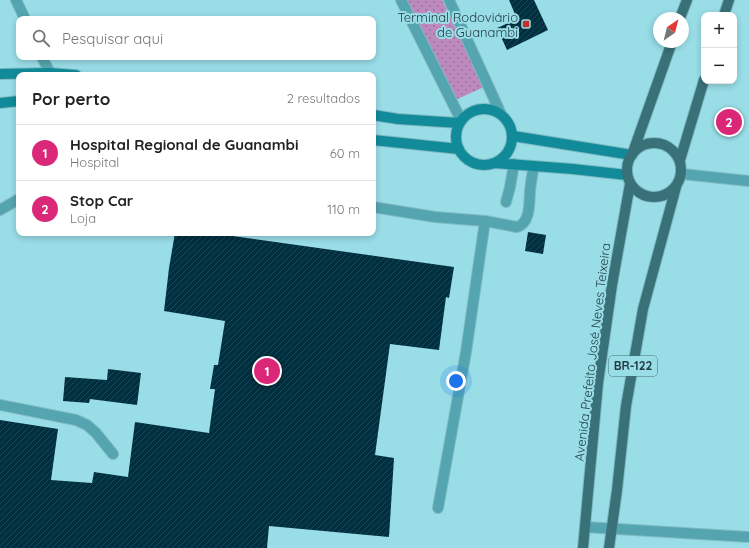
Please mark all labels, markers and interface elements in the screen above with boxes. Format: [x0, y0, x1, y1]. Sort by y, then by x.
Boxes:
place label: Terminal Rodoviário de Guanambi [397, 9, 518, 40]
north arrow [653, 12, 689, 48]
map controls [701, 12, 737, 84]
button: + [701, 12, 737, 48]
search box [16, 16, 376, 60]
marker: Terminal Rodoviário de Guanambi [521, 19, 531, 29]
icon: search [30, 27, 52, 49]
text: Pesquisar aqui [62, 29, 163, 48]
button: − [701, 48, 737, 84]
text: Por perto [32, 88, 110, 109]
text: 2 resultados [287, 90, 360, 106]
pin: 2 [716, 107, 742, 137]
text: Hospital Regional de Guanambi [70, 135, 299, 154]
text: 1 [42, 145, 48, 161]
text: 60 m [330, 145, 360, 161]
text: Hospital [70, 154, 119, 170]
text: Stop Car [70, 191, 133, 210]
text: 2 [41, 201, 49, 217]
text: 110 m [327, 201, 360, 217]
text: Loja [70, 210, 96, 226]
street label: Avenida Prefeito José Neves Teixeira [571, 242, 613, 462]
pin: 1 [254, 356, 280, 386]
road number: BR-122 [609, 356, 657, 376]
your location [446, 371, 466, 391]

